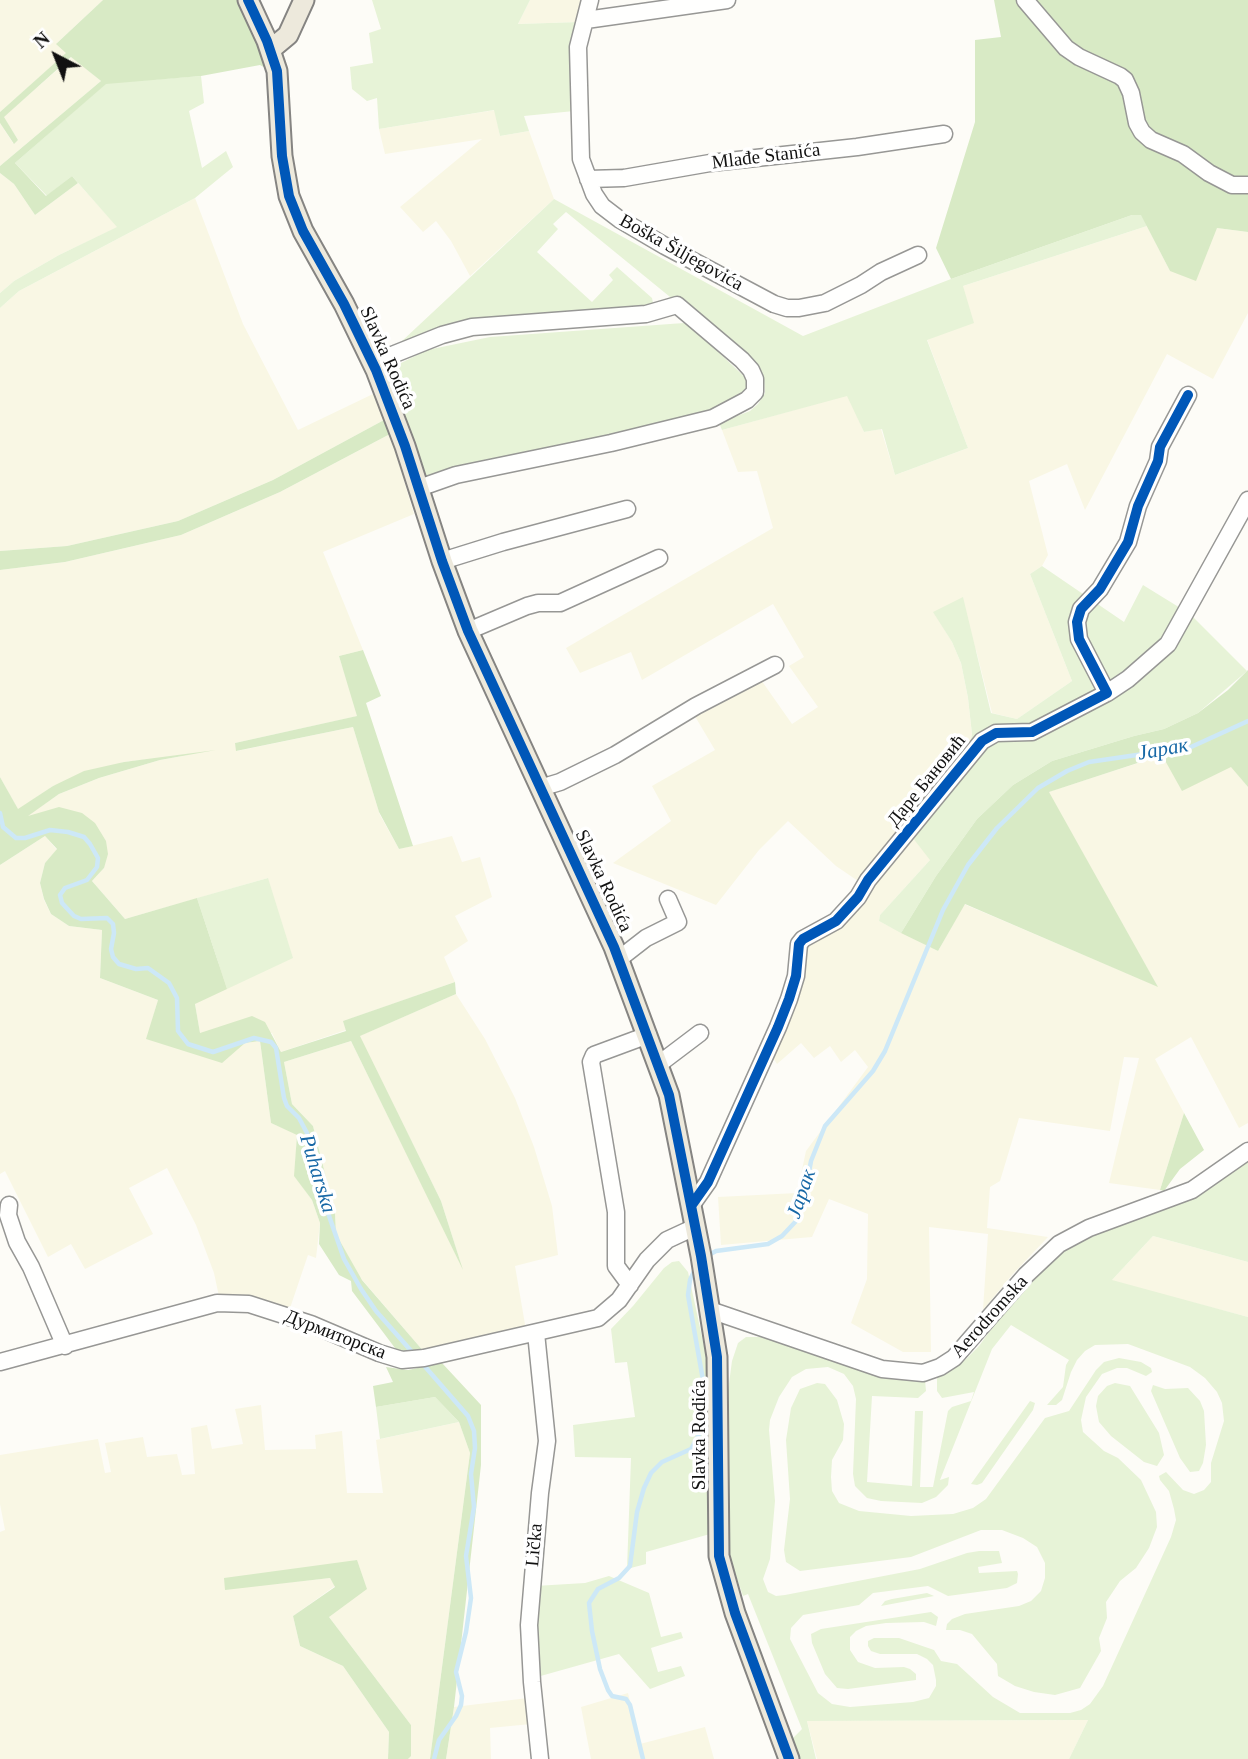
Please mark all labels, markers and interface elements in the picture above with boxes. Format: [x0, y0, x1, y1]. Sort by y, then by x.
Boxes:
north arrow [21, 21, 91, 91]
text: N [29, 28, 54, 52]
street label: Mlađe Stanića [710, 139, 822, 175]
street label: Boška Šiljegovića [615, 210, 747, 296]
street label: Slavka Rodića [354, 303, 420, 413]
street label: Даре Бановић [883, 730, 971, 832]
water label: Јарак [1136, 733, 1190, 767]
street label: Slavka Rodića [569, 826, 637, 936]
water label: Puharska [293, 1132, 341, 1216]
water label: Јарак [782, 1166, 822, 1222]
street label: Aerodromska [947, 1271, 1033, 1363]
street label: Дурмиторска [281, 1305, 389, 1365]
street label: Slavka Rodića [689, 1380, 711, 1490]
street label: Lička [522, 1522, 548, 1568]

